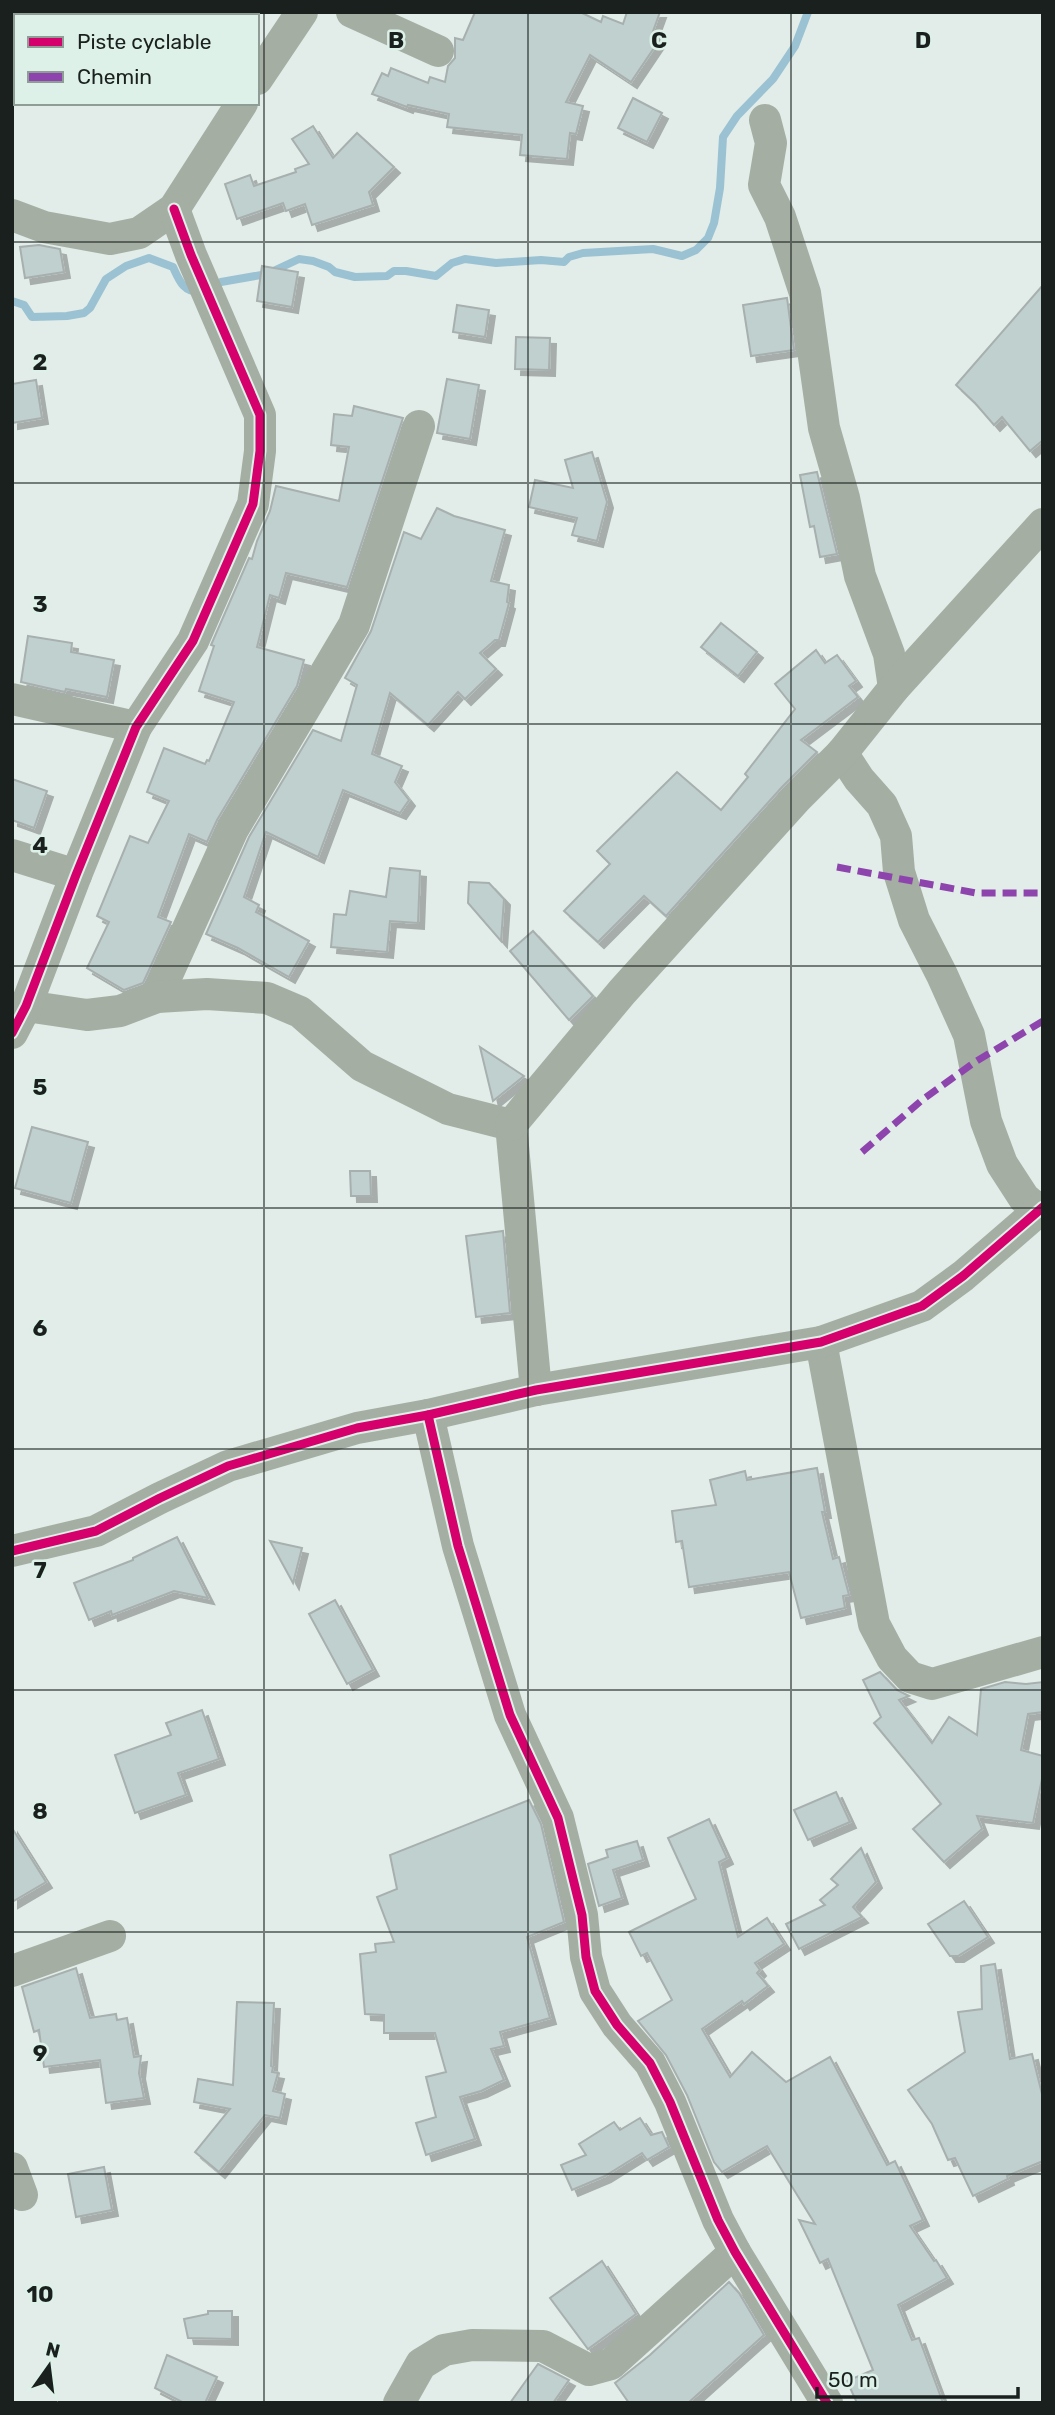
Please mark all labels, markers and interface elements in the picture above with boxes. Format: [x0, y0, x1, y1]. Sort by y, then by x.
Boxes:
legend [14, 14, 259, 105]
text: B [388, 26, 404, 54]
text: C [651, 26, 667, 54]
text: D [915, 26, 931, 54]
text: Piste cyclable [77, 29, 212, 54]
text: Chemin [77, 64, 152, 89]
text: 2 [33, 348, 47, 376]
text: 3 [32, 590, 48, 618]
text: 4 [32, 831, 48, 859]
text: 5 [33, 1073, 48, 1101]
text: 6 [33, 1314, 48, 1342]
text: 7 [33, 1556, 47, 1584]
text: 8 [32, 1797, 48, 1825]
text: 9 [33, 2039, 47, 2067]
text: 10 [26, 2280, 54, 2308]
north arrow [14, 2331, 84, 2401]
text: N [44, 2337, 62, 2363]
scale bar [817, 2356, 1018, 2400]
text: 50 m [828, 2367, 878, 2392]

